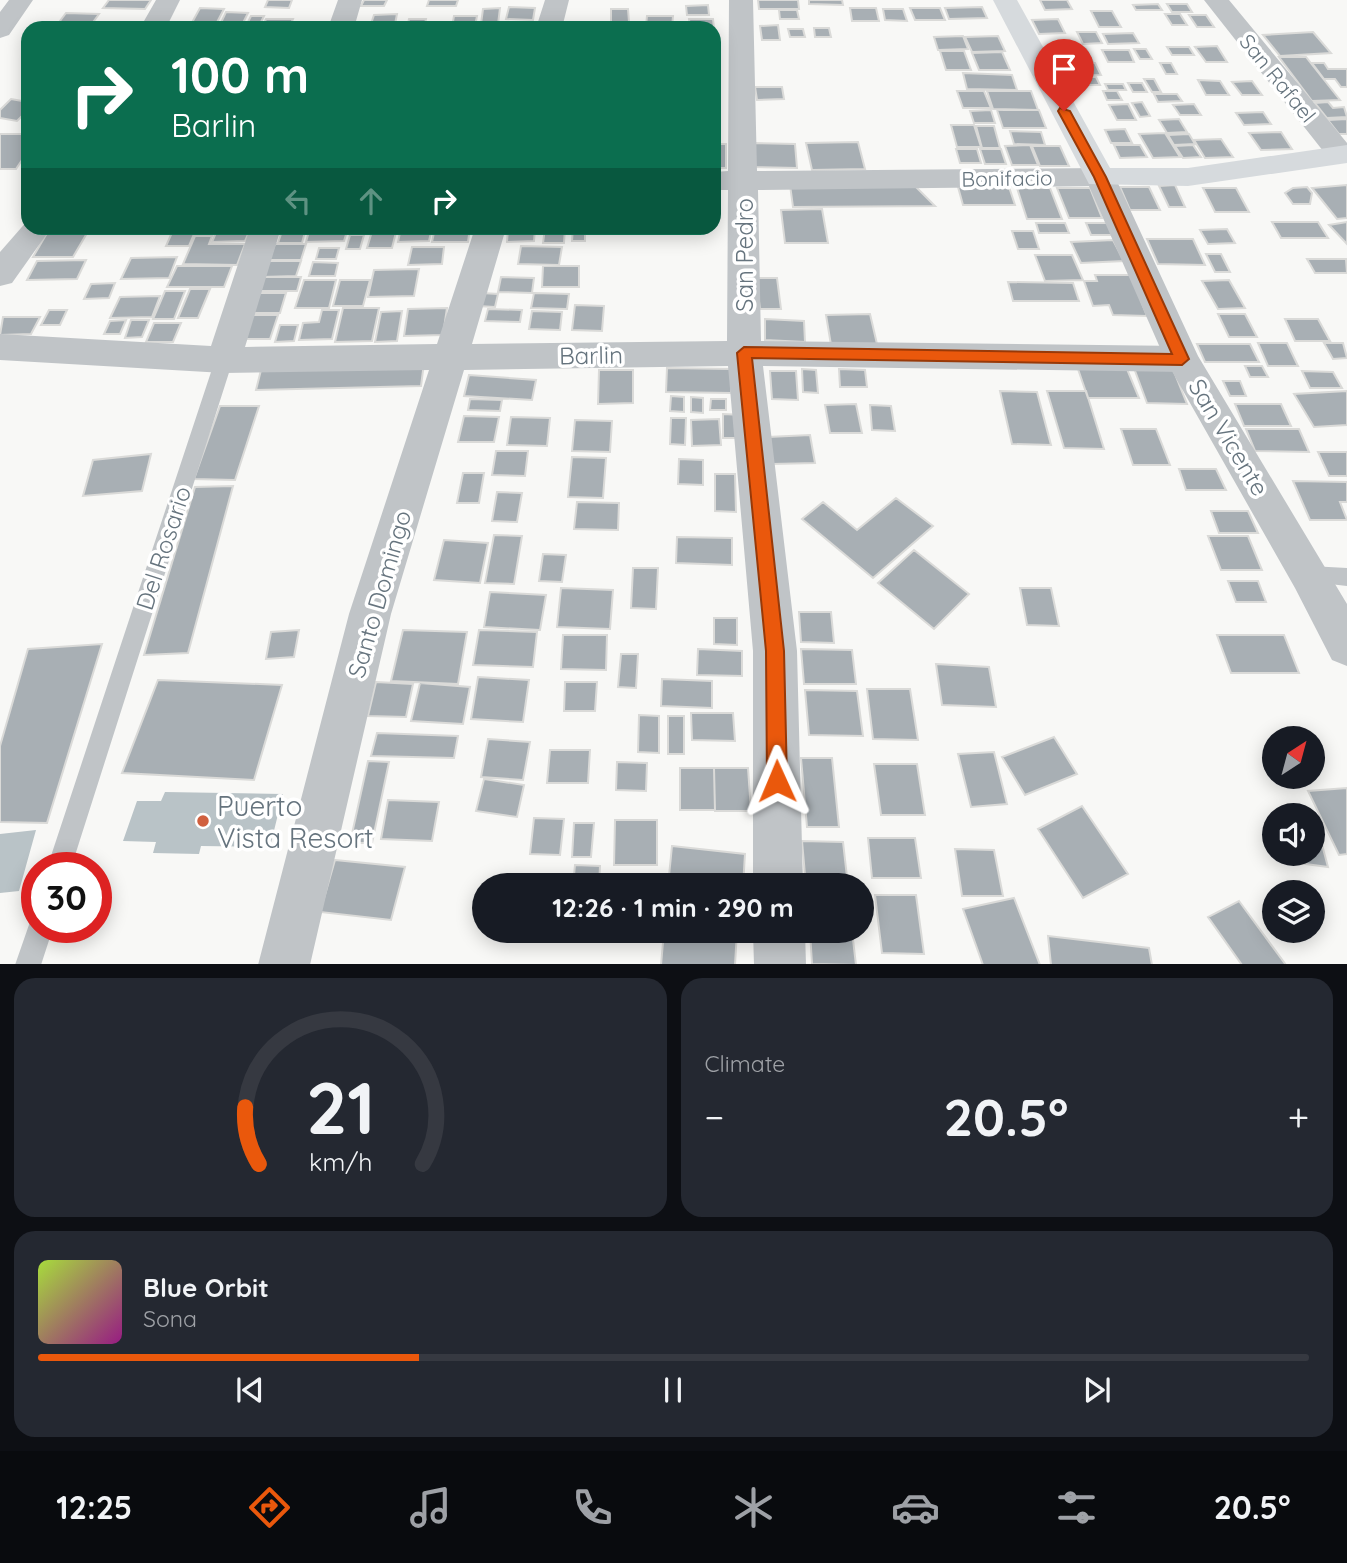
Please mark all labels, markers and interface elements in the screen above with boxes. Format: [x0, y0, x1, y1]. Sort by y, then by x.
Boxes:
street label: San Rafael [1234, 29, 1322, 127]
pin [1034, 39, 1094, 111]
text: 100 m [171, 44, 309, 105]
icon: right [56, 49, 147, 140]
icon: arrive [1045, 50, 1083, 88]
text: Barlin [171, 105, 256, 145]
street label: Bonifacio [961, 164, 1053, 192]
icon: left [279, 182, 317, 220]
icon: ahead [352, 182, 390, 220]
icon: right [425, 182, 463, 220]
street label: San Pedro [729, 198, 759, 312]
street label: Barlin [559, 339, 623, 371]
street label: San Vicente [1182, 373, 1276, 501]
street label: Del Rosario [129, 482, 197, 614]
street label: Santo Domingo [341, 507, 417, 681]
north arrow [1262, 726, 1325, 789]
map controls [1262, 726, 1325, 943]
position arrow [740, 744, 814, 818]
place label: Puerto Vista Resort [217, 788, 374, 855]
button: sound [1262, 803, 1325, 866]
marker: Puerto Vista Resort [195, 813, 211, 829]
speed limit sign: 30 [21, 852, 112, 943]
button: layers [1262, 880, 1325, 943]
text: 12:26 · 1 min · 290 m [552, 891, 794, 924]
text: Climate [705, 1049, 785, 1078]
text: 21 [305, 1061, 375, 1152]
text: 20.5° [943, 1084, 1068, 1149]
text: − [705, 1093, 724, 1141]
text: + [1288, 1093, 1309, 1141]
text: km/h [309, 1145, 372, 1176]
text: Blue Orbit [143, 1271, 269, 1304]
text: Sona [143, 1304, 197, 1333]
icon: previous [231, 1371, 269, 1409]
icon: pause [654, 1371, 692, 1409]
icon: next [1078, 1371, 1116, 1409]
icon: directions [245, 1483, 294, 1532]
icon: music [406, 1483, 455, 1532]
icon: phone [568, 1483, 617, 1532]
icon: climate [729, 1483, 778, 1532]
icon: car [891, 1483, 940, 1532]
icon: filters [1052, 1483, 1101, 1532]
text: 12:25 [56, 1487, 132, 1527]
text: 20.5° [1214, 1487, 1291, 1527]

